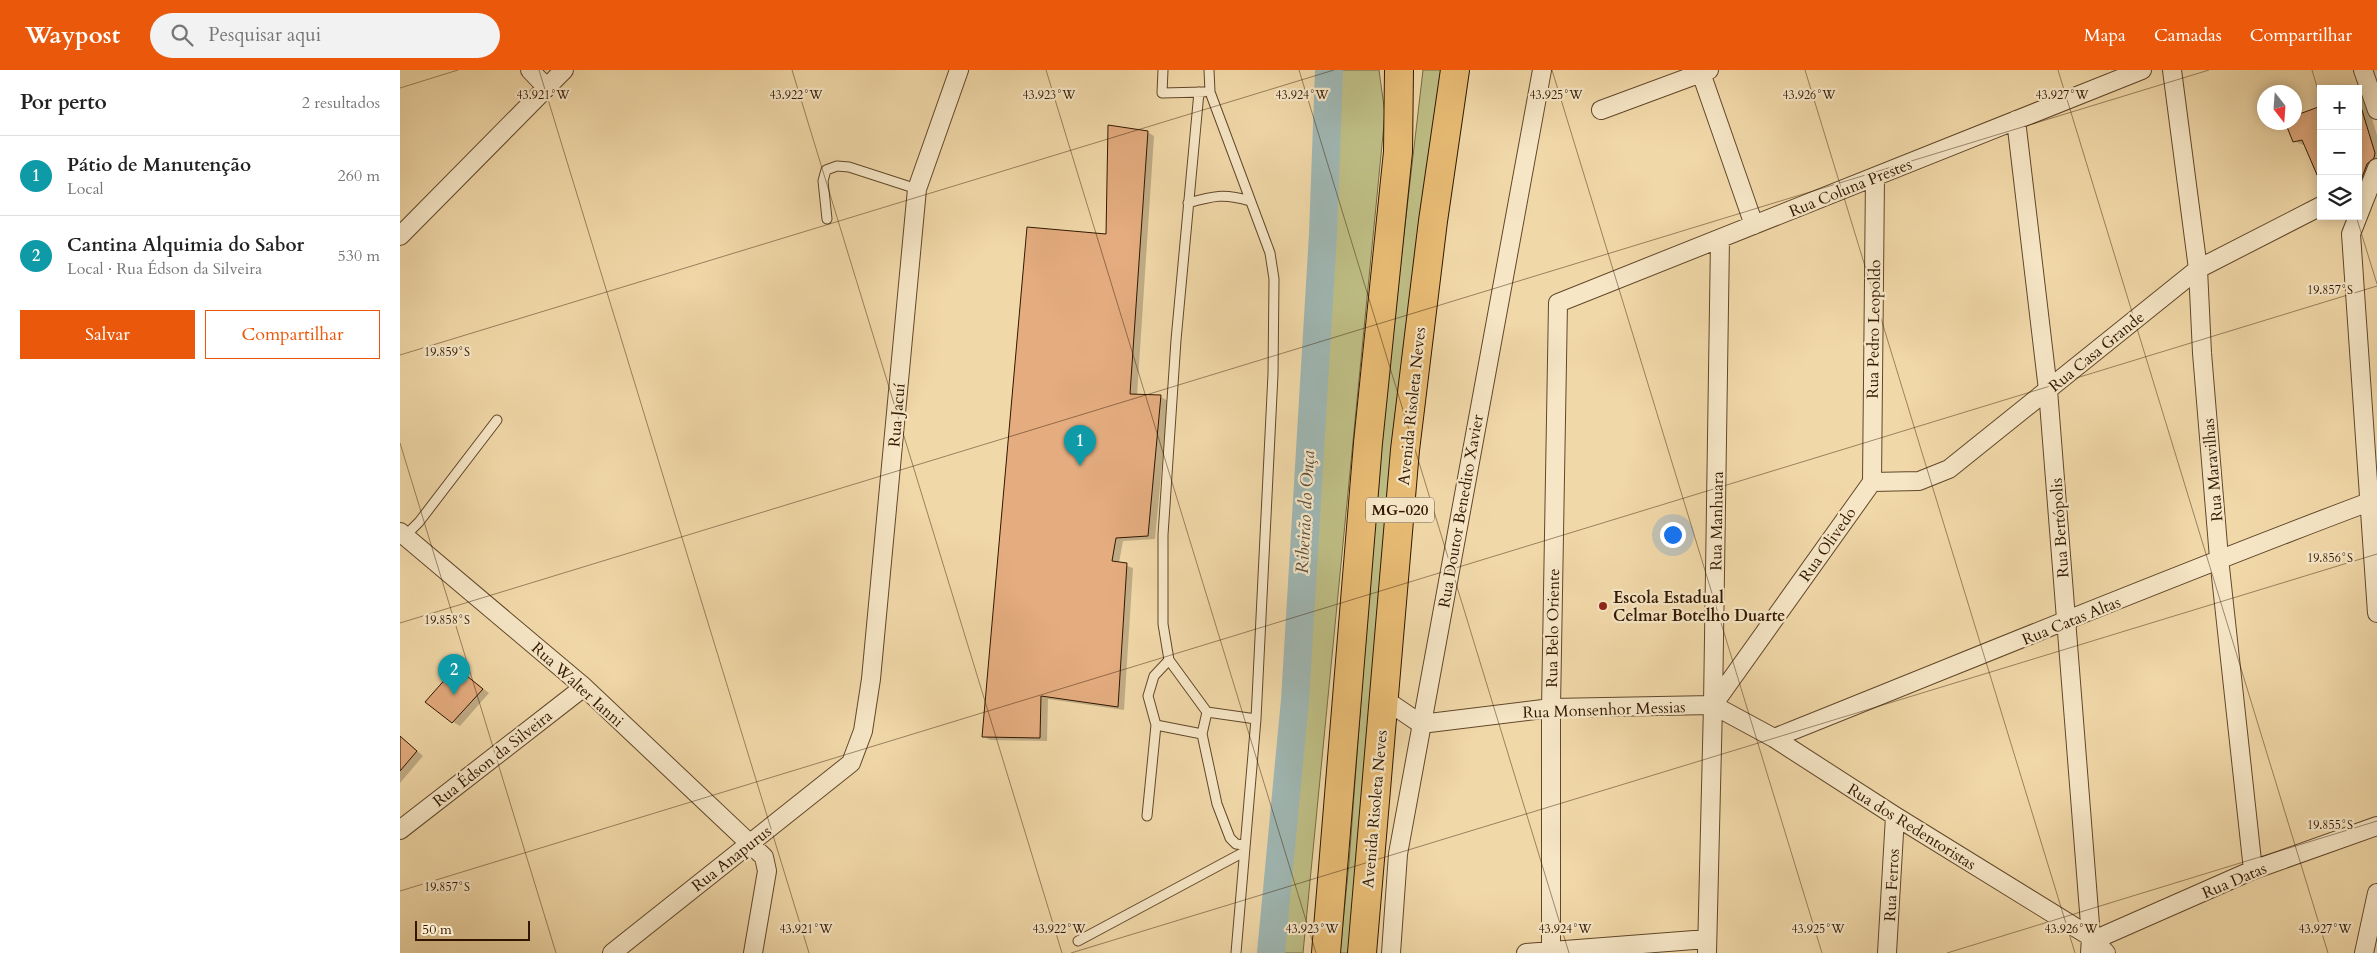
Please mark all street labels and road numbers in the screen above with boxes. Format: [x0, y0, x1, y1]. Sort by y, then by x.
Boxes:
street label: Rua Coluna Prestes [1786, 153, 1915, 223]
street label: Rua Pedro Leopoldo [1862, 259, 1886, 399]
street label: Rua Casa Grande [2044, 306, 2149, 397]
street label: Avenida Risoleta Neves [1393, 326, 1431, 486]
street label: Rua Jacuí [883, 382, 911, 448]
street label: Rua Doutor Benedito Xavier [1433, 413, 1489, 610]
street label: Rua Maravilhas [2198, 417, 2228, 522]
street label: Rua Manhuara [1705, 471, 1729, 571]
street label: Rua Bertópolis [2046, 477, 2074, 578]
road number: MG-020 [1366, 498, 1434, 522]
street label: Rua Olivedo [1794, 503, 1862, 586]
street label: Rua Belo Oriente [1541, 568, 1565, 688]
street label: Rua Catas Altas [2019, 591, 2124, 651]
street label: Rua Walter Ianni [526, 637, 629, 732]
street label: Rua Monsenhor Messias [1522, 696, 1686, 724]
street label: Rua Édson da Silveira [428, 705, 557, 812]
street label: Avenida Risoleta Neves [1357, 729, 1393, 889]
street label: Rua dos Redentoristas [1843, 778, 1980, 875]
street label: Rua Anapurus [687, 821, 776, 897]
street label: Rua Ferros [1879, 848, 1905, 922]
street label: Rua Datas [2199, 857, 2270, 904]

